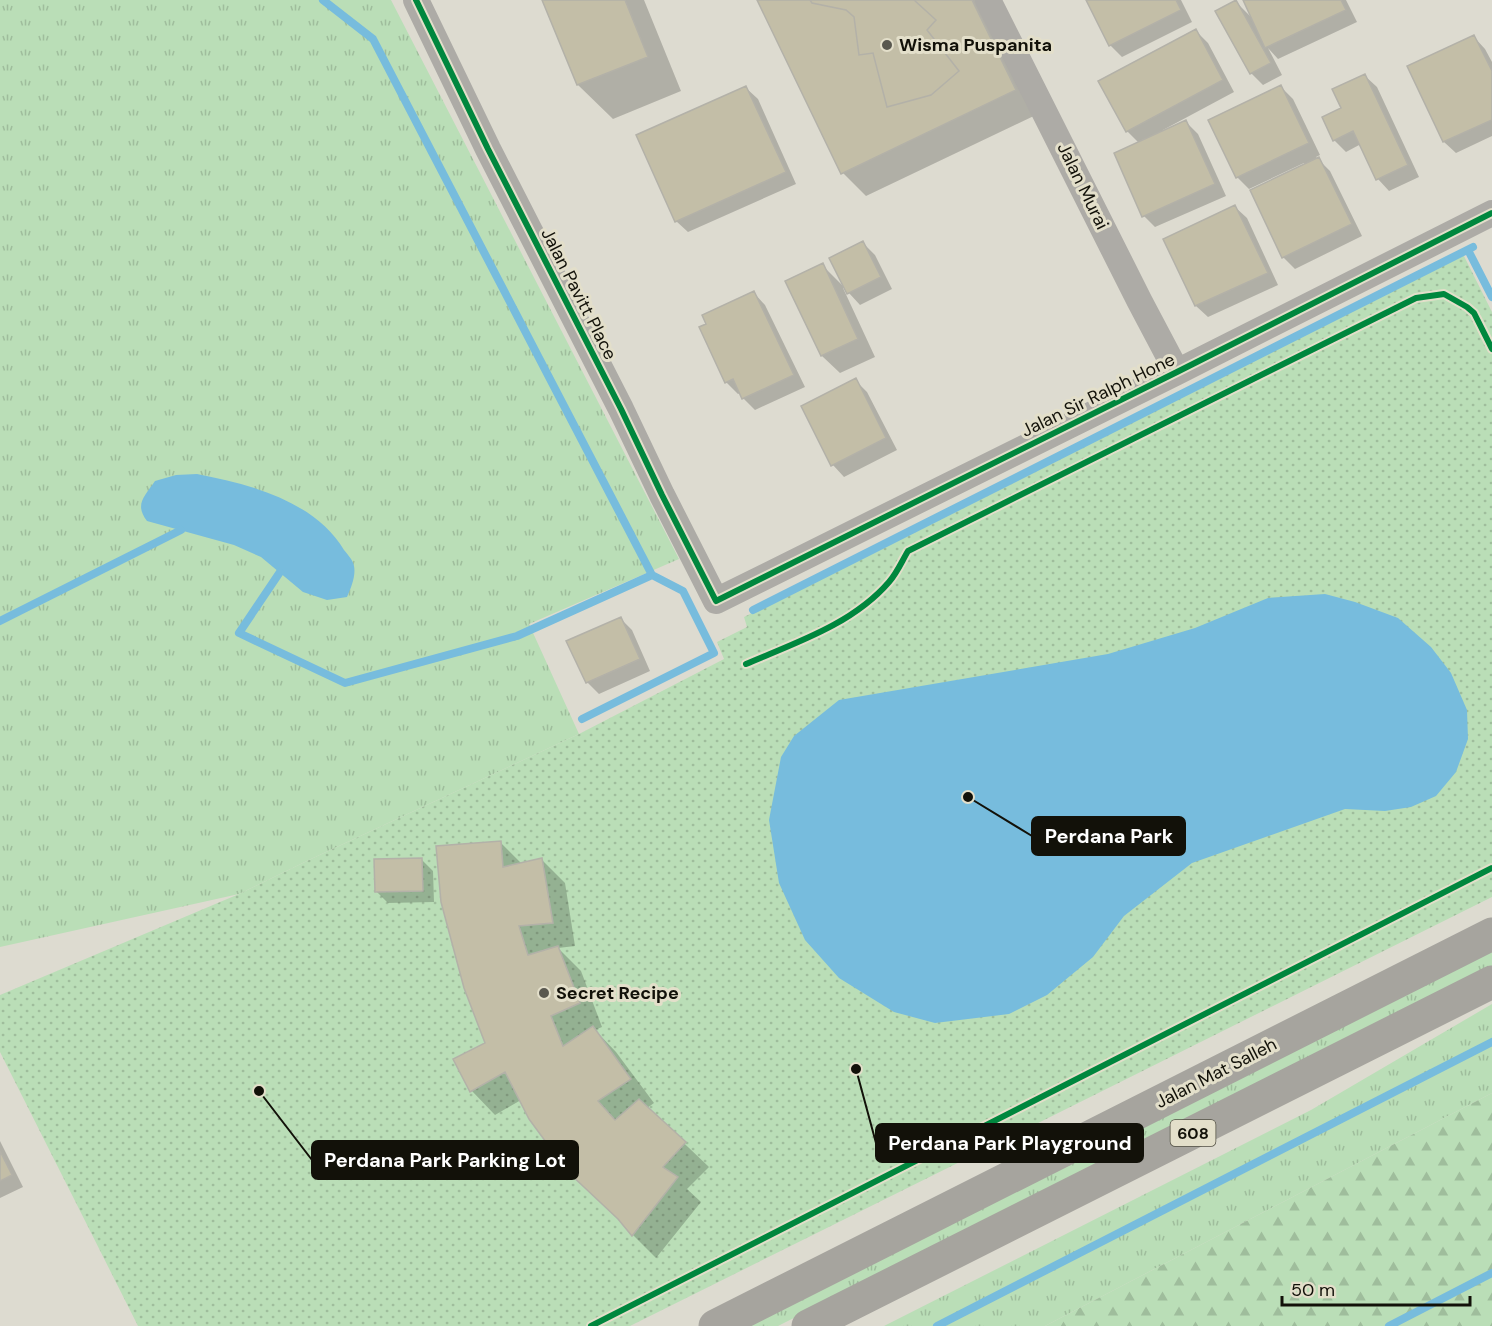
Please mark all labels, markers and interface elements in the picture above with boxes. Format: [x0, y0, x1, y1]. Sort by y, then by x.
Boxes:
place label: Wisma Puspanita [899, 33, 1052, 57]
marker: Wisma Puspanita [880, 38, 894, 52]
street label: Jalan Murai [1052, 139, 1114, 233]
street label: Jalan Pavitt Place [535, 224, 623, 364]
street label: Jalan Sir Ralph Hone [1017, 347, 1179, 443]
callout: Perdana Park [1032, 817, 1185, 855]
text: Perdana Park [1045, 823, 1174, 849]
place label: Secret Recipe [556, 981, 679, 1005]
marker: Secret Recipe [537, 986, 551, 1000]
street label: Jalan Mat Salleh [1151, 1032, 1281, 1114]
road number: 608 [1170, 1120, 1216, 1146]
callout: Perdana Park Playground [876, 1124, 1143, 1162]
text: Perdana Park Playground [888, 1130, 1132, 1156]
callout: Perdana Park Parking Lot [312, 1141, 578, 1179]
text: Perdana Park Parking Lot [324, 1147, 566, 1173]
scale bar [1282, 1269, 1470, 1307]
text: 50 m [1291, 1278, 1335, 1302]

